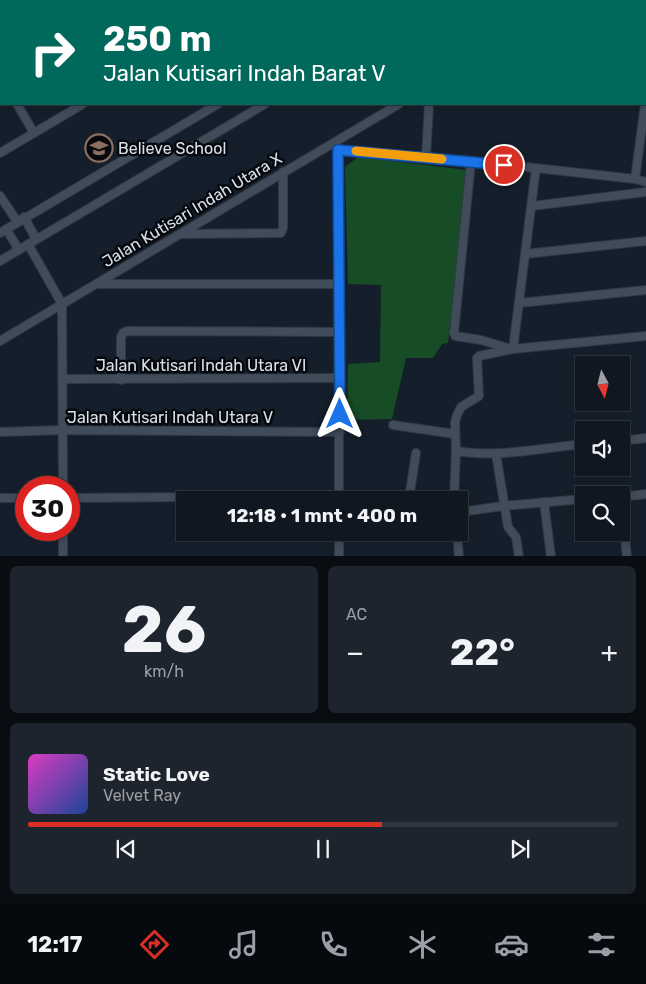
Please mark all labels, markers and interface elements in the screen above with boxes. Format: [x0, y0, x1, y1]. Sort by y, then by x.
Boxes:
text: 250 m [103, 18, 212, 60]
icon: right [20, 20, 85, 85]
text: Jalan Kutisari Indah Barat V [103, 60, 386, 87]
school or university icon: Believe School [84, 133, 114, 163]
place label: Believe School [118, 139, 226, 158]
pin [483, 144, 525, 186]
street label: Jalan Kutisari Indah Utara X [99, 149, 285, 271]
icon: arrive [490, 151, 518, 179]
street label: Jalan Kutisari Indah Utara VI [96, 356, 306, 375]
north arrow [575, 356, 630, 411]
map controls [575, 356, 630, 541]
position arrow [313, 387, 365, 439]
street label: Jalan Kutisari Indah Utara V [67, 408, 273, 427]
button: sound [575, 421, 630, 476]
speed limit sign: 30 [15, 476, 80, 541]
button: search [575, 486, 630, 541]
text: 12:18 · 1 mnt · 400 m [227, 504, 417, 527]
text: 26 [122, 591, 206, 668]
text: AC [346, 605, 367, 624]
text: 22° [450, 629, 515, 675]
text: − [346, 636, 364, 669]
text: + [601, 636, 618, 669]
text: km/h [144, 662, 184, 681]
text: Static Love [103, 763, 210, 786]
text: Velvet Ray [103, 786, 181, 805]
icon: previous [112, 835, 140, 863]
icon: pause [309, 835, 337, 863]
icon: next [506, 835, 534, 863]
icon: directions [137, 927, 172, 962]
icon: music [226, 927, 261, 962]
icon: phone [316, 927, 351, 962]
icon: climate [405, 927, 440, 962]
icon: car [494, 927, 529, 962]
icon: filters [584, 927, 619, 962]
text: 12:17 [27, 931, 82, 958]

